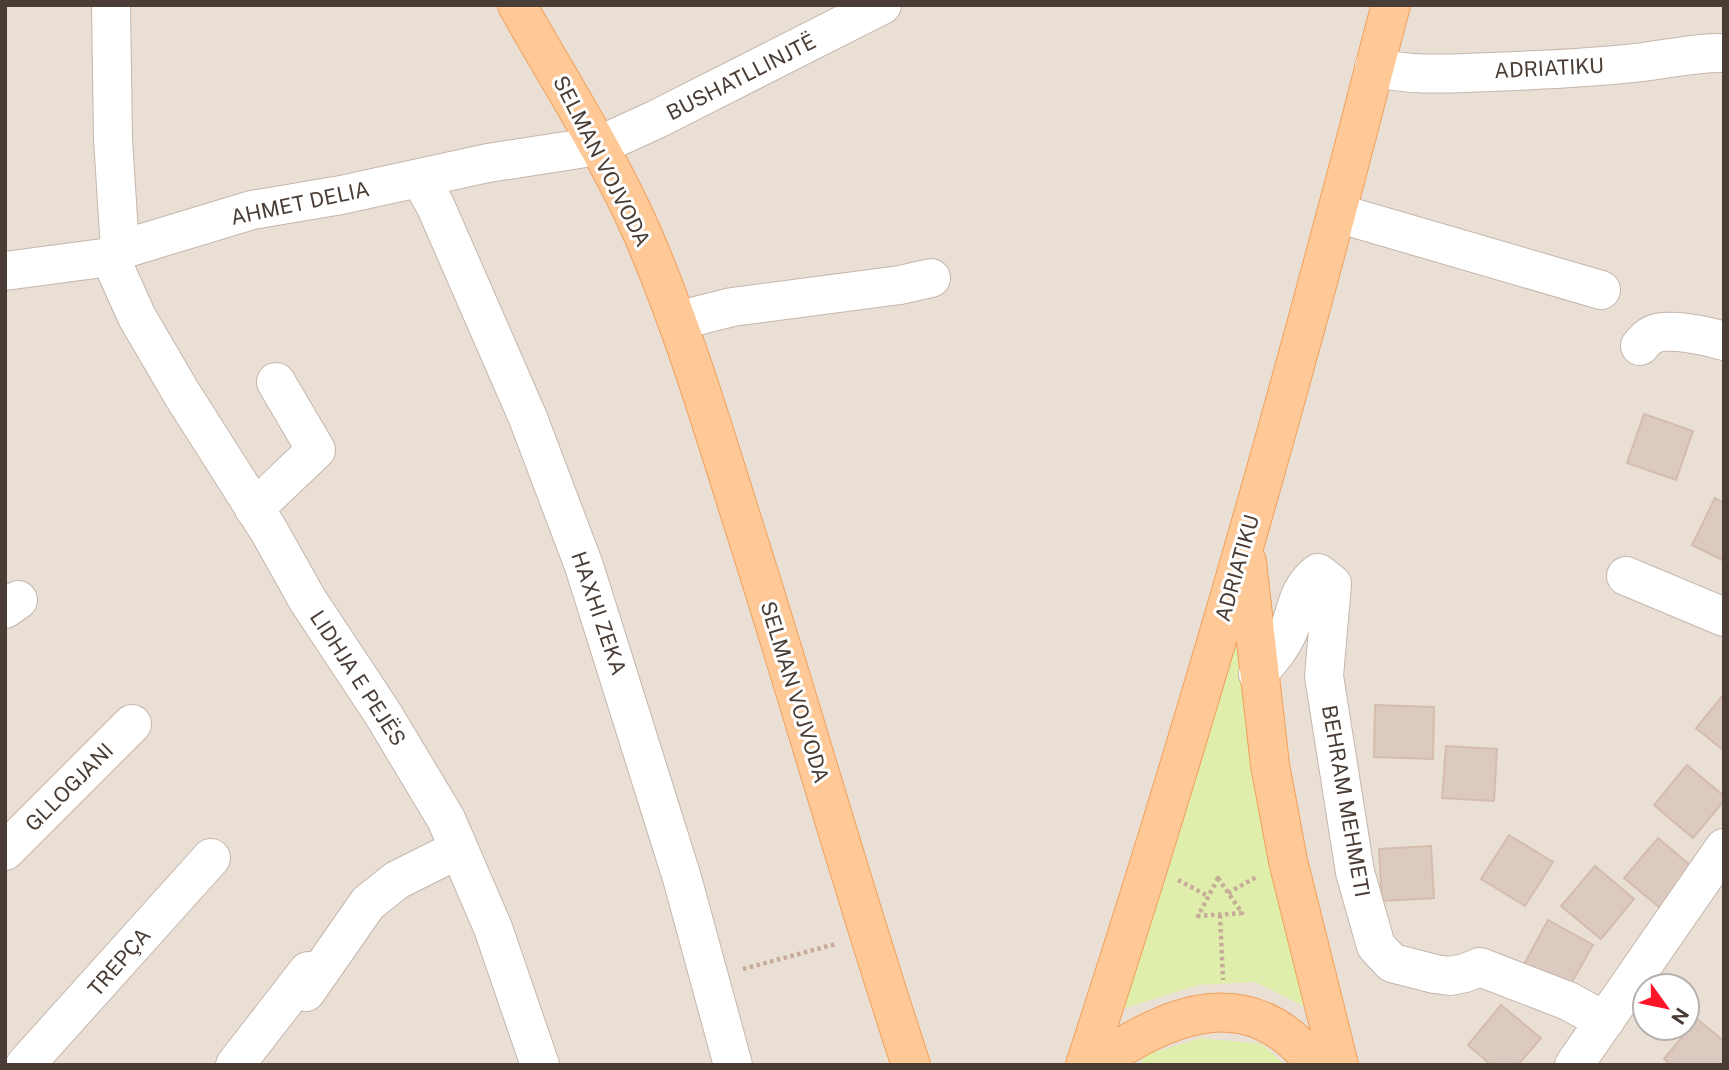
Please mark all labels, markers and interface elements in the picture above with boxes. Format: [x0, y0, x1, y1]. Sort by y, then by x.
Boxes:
street label: BUSHATLLINJTË [662, 29, 820, 125]
street label: ADRIATIKU [1494, 53, 1604, 83]
street label: SELMAN VOJVODA [548, 71, 656, 251]
street label: AHMET DELIA [228, 176, 372, 230]
street label: ADRIATIKU [1210, 512, 1264, 624]
street label: HAXHI ZEKA [566, 548, 632, 678]
street label: SELMAN VOJVODA [755, 598, 835, 786]
street label: LIDHJA E PEJËS [305, 606, 411, 750]
street label: BEHRAM MEHMETI [1317, 703, 1375, 899]
street label: GLLOGJANI [20, 738, 118, 836]
street label: TREPÇA [83, 923, 156, 1001]
north arrow [1631, 972, 1701, 1042]
text: N [1667, 1004, 1694, 1028]

